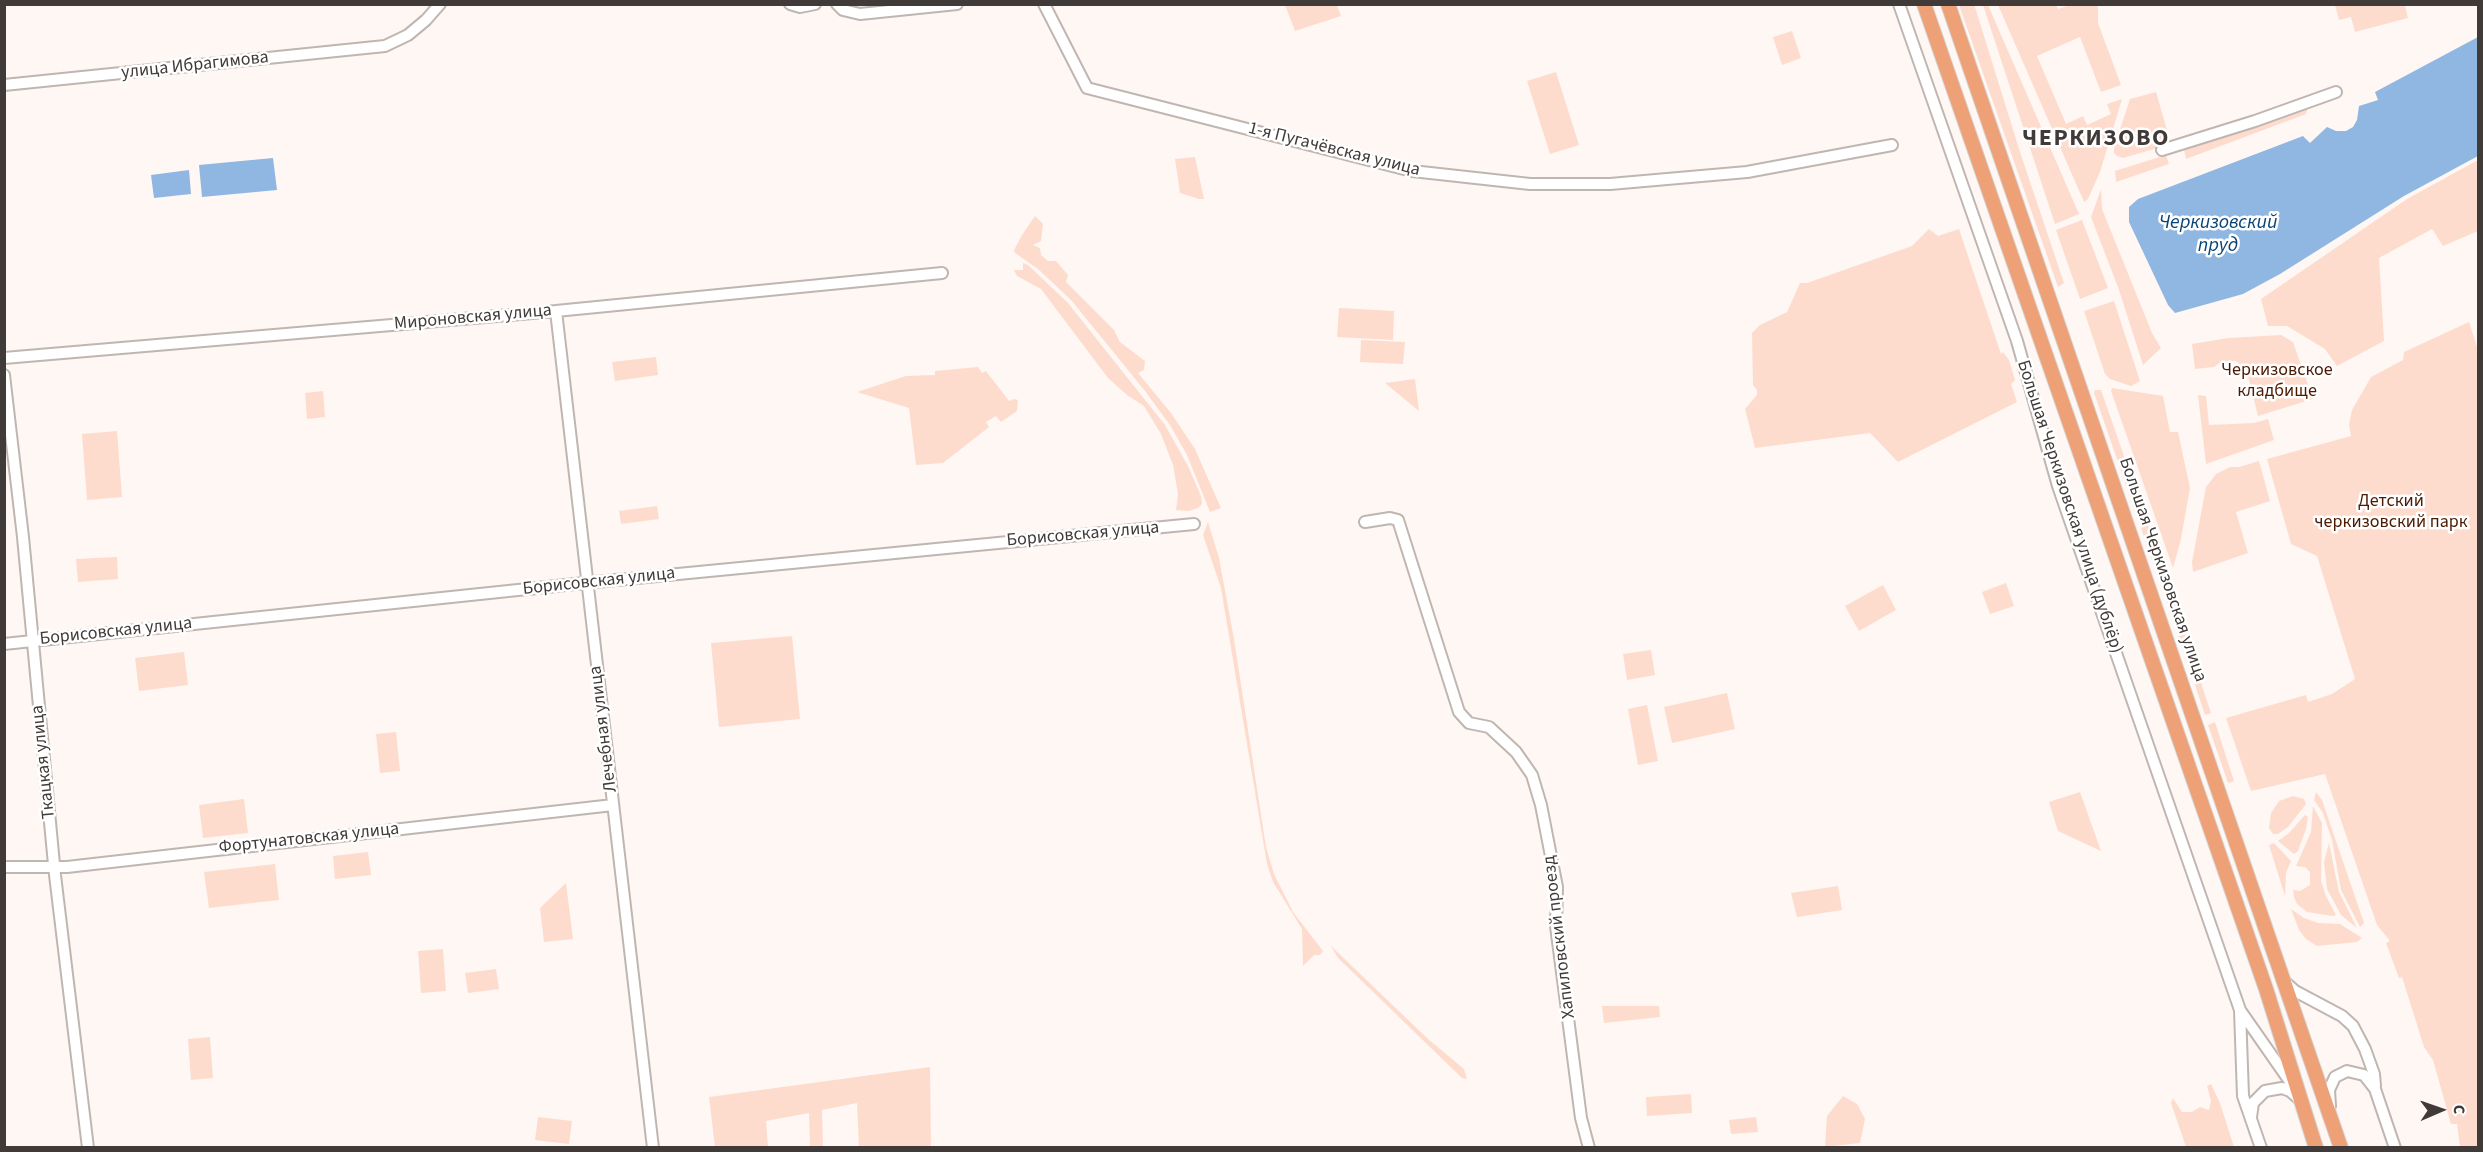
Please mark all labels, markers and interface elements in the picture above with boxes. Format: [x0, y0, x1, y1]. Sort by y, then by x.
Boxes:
street label: улица Ибрагимова [120, 48, 270, 84]
street label: 1-я Пугачёвская улица [1246, 118, 1422, 182]
district label: ЧЕРКИЗОВО [2022, 126, 2170, 154]
water label: Черкизовский пруд [2159, 212, 2277, 259]
street label: Мироновская улица [393, 300, 553, 336]
street label: Большая Черкизовская улица (дублёр) [2011, 358, 2127, 656]
park label: Черкизовское кладбище [2221, 360, 2333, 403]
street label: Большая Черкизовская улица [2113, 455, 2211, 685]
park label: Детский черкизовский парк [2314, 491, 2468, 534]
street label: Борисовская улица [1006, 518, 1160, 552]
street label: Борисовская улица [522, 563, 676, 601]
street label: Борисовская улица [39, 613, 193, 651]
street label: Лечебная улица [586, 664, 622, 794]
street label: Ткацкая улица [27, 704, 61, 820]
street label: Фортунатовская улица [218, 819, 400, 859]
street label: Хапиловский проезд [1539, 854, 1581, 1020]
north arrow [2411, 1080, 2471, 1140]
text: С [2448, 1104, 2470, 1114]

